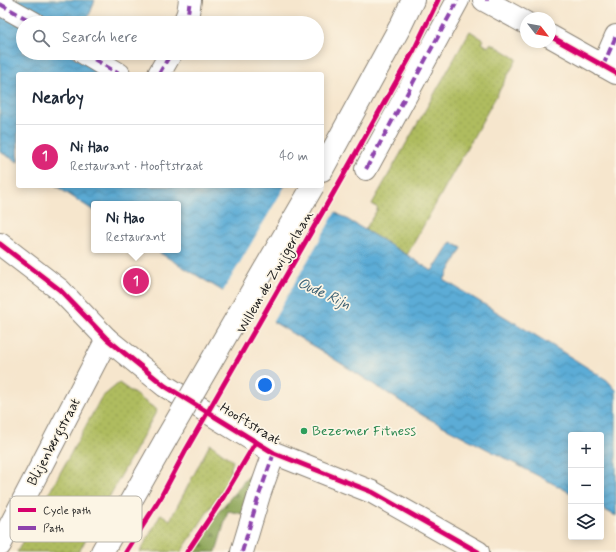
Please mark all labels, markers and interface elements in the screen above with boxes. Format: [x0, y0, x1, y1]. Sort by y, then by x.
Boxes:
north arrow [520, 12, 556, 48]
search box [16, 16, 324, 60]
icon: search [30, 27, 52, 49]
text: Search here [62, 28, 138, 48]
text: Nearby [32, 87, 84, 109]
text: Ni Hao [70, 138, 109, 158]
text: 1 [42, 148, 48, 165]
text: 40 m [279, 148, 308, 165]
text: Restaurant · Hooftstraat [70, 158, 203, 175]
popup [91, 201, 181, 253]
street label: Willem de Zwijgerlaan [232, 207, 318, 337]
text: Ni Hao [106, 209, 144, 229]
text: Restaurant [106, 229, 166, 246]
pin: 1 [123, 266, 149, 296]
water label: Oude Rijn [294, 273, 354, 315]
your location [255, 375, 275, 395]
street label: Blijenbergstraat [23, 395, 86, 490]
street label: Hooftstraat [216, 399, 284, 449]
place label: Bezemer Fitness [312, 422, 416, 440]
marker: Bezemer Fitness [299, 426, 309, 436]
map controls [568, 432, 604, 540]
button: + [568, 432, 604, 468]
button: − [568, 468, 604, 504]
legend [10, 496, 142, 542]
text: Cycle path [43, 504, 91, 518]
button: layers [568, 504, 604, 540]
text: Path [43, 522, 64, 536]

